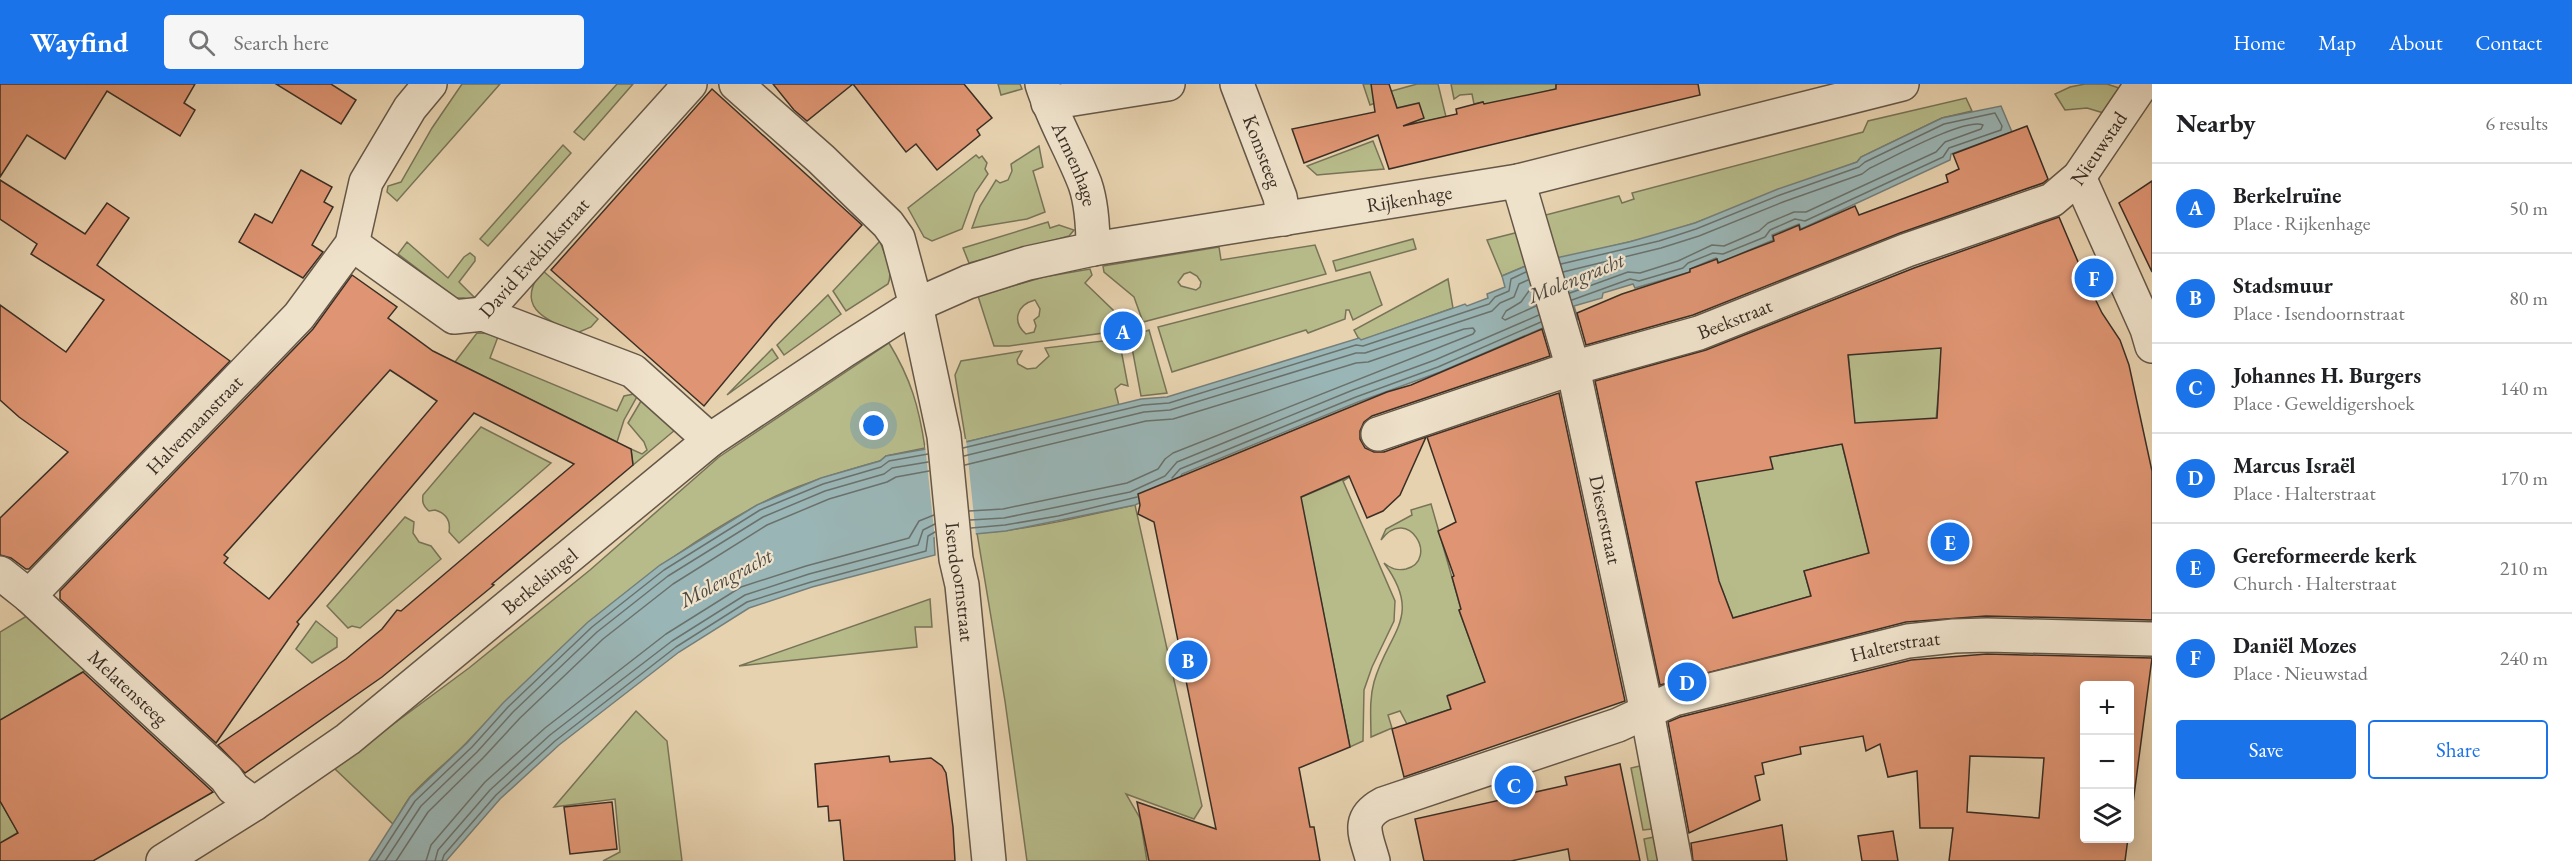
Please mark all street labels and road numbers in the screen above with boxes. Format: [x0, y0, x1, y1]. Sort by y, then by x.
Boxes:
street label: Nieuwstad [2064, 106, 2133, 190]
street label: Komsteeg [1237, 111, 1288, 192]
street label: Armenhage [1045, 117, 1103, 209]
street label: Rijkenhage [1365, 179, 1454, 218]
street label: David Evekinkstraat [473, 191, 595, 323]
street label: Beekstraat [1693, 292, 1776, 345]
street label: Halvemaanstraat [140, 369, 249, 480]
street label: Dieserstraat [1583, 473, 1628, 567]
street label: Isendoornstraat [939, 521, 981, 643]
street label: Berkelsingel [496, 542, 583, 620]
street label: Halterstraat [1847, 625, 1942, 668]
street label: Melatensteeg [83, 644, 174, 731]

